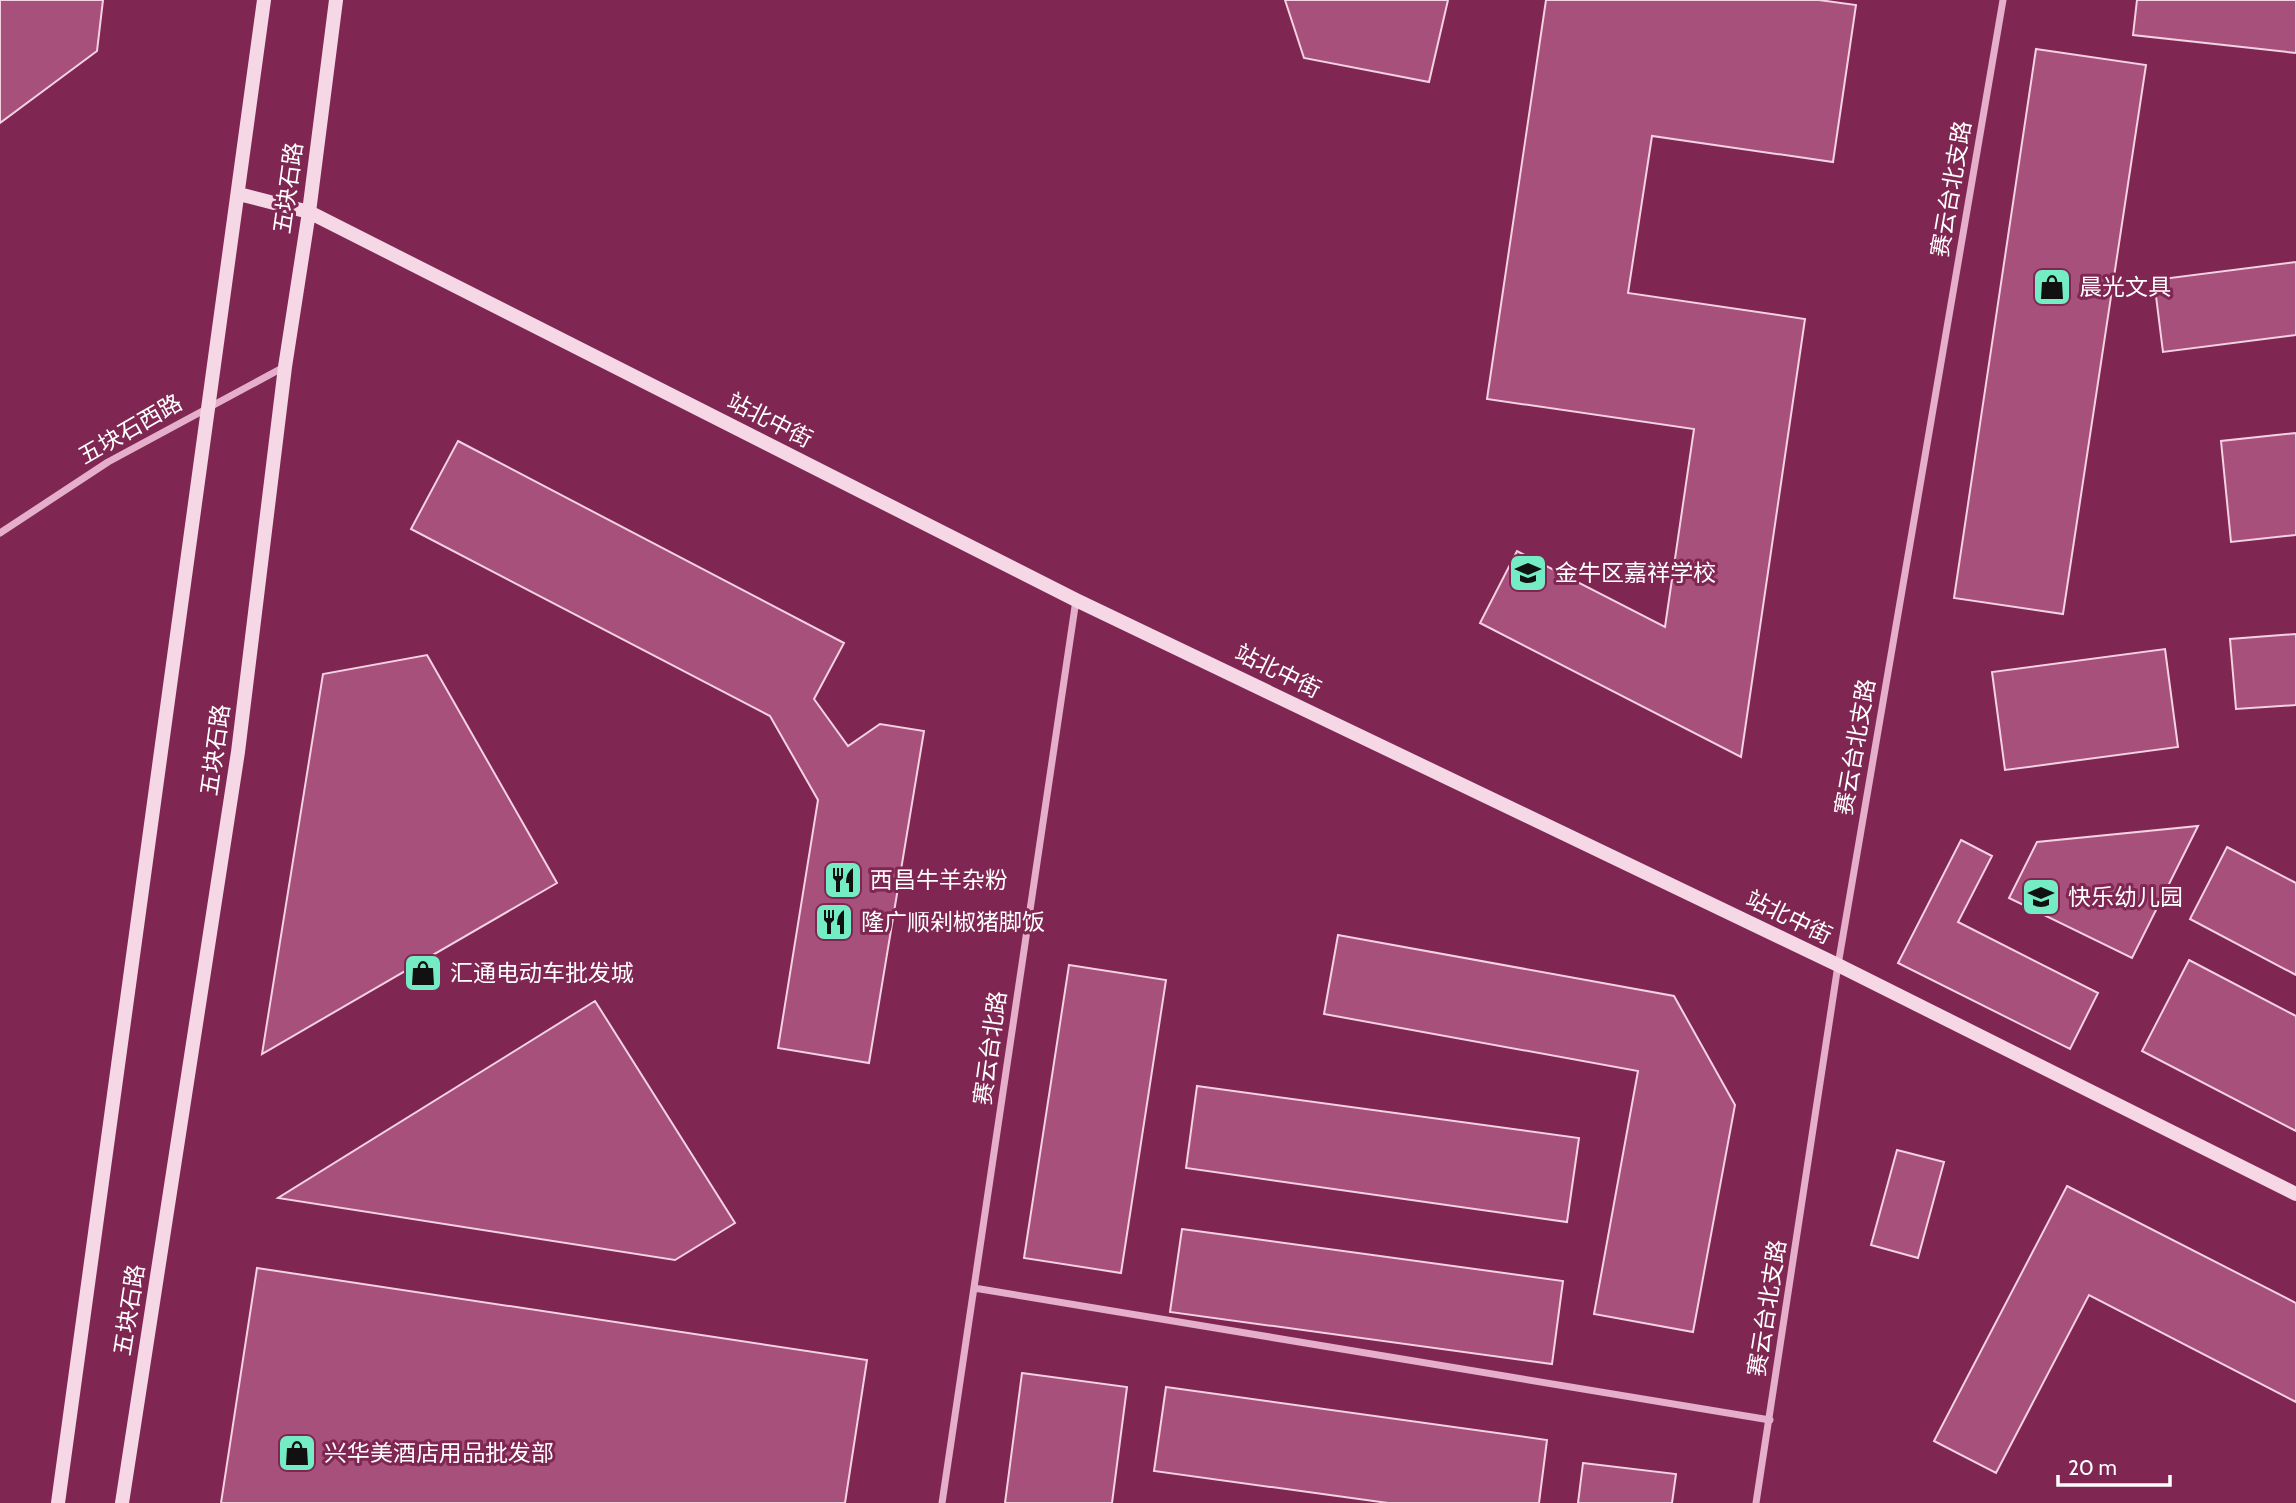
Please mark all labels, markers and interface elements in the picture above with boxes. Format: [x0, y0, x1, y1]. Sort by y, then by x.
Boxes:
street label: 赛云台北支路 [1925, 119, 1977, 259]
street label: 五块石路 [268, 140, 308, 236]
shop icon: 晨光文具 [2031, 266, 2073, 308]
place label: 晨光文具 [2079, 273, 2171, 301]
street label: 站北中街 [723, 387, 817, 453]
street label: 五块石西路 [73, 388, 187, 470]
school or university icon: 金牛区嘉祥学校 [1507, 552, 1549, 594]
place label: 金牛区嘉祥学校 [1555, 559, 1716, 587]
street label: 站北中街 [1231, 638, 1325, 704]
street label: 赛云台北支路 [1829, 677, 1881, 817]
street label: 五块石路 [195, 702, 235, 798]
restaurant icon: 西昌牛羊杂粉 [822, 859, 864, 901]
place label: 西昌牛羊杂粉 [870, 866, 1008, 894]
school or university icon: 快乐幼儿园 [2020, 876, 2062, 918]
place label: 快乐幼儿园 [2068, 883, 2183, 911]
street label: 站北中街 [1742, 884, 1836, 950]
restaurant icon: 隆广顺剁椒猪脚饭 [813, 901, 855, 943]
place label: 隆广顺剁椒猪脚饭 [861, 908, 1045, 936]
shop icon: 汇通电动车批发城 [402, 952, 444, 994]
place label: 汇通电动车批发城 [450, 959, 634, 987]
street label: 赛云台北路 [968, 989, 1012, 1107]
street label: 赛云台北支路 [1742, 1238, 1792, 1378]
street label: 五块石路 [108, 1262, 150, 1358]
shop icon: 兴华美酒店用品批发部 [276, 1432, 318, 1474]
place label: 兴华美酒店用品批发部 [324, 1439, 554, 1467]
scale bar [2058, 1444, 2170, 1488]
text: 20 m [2068, 1455, 2117, 1480]

